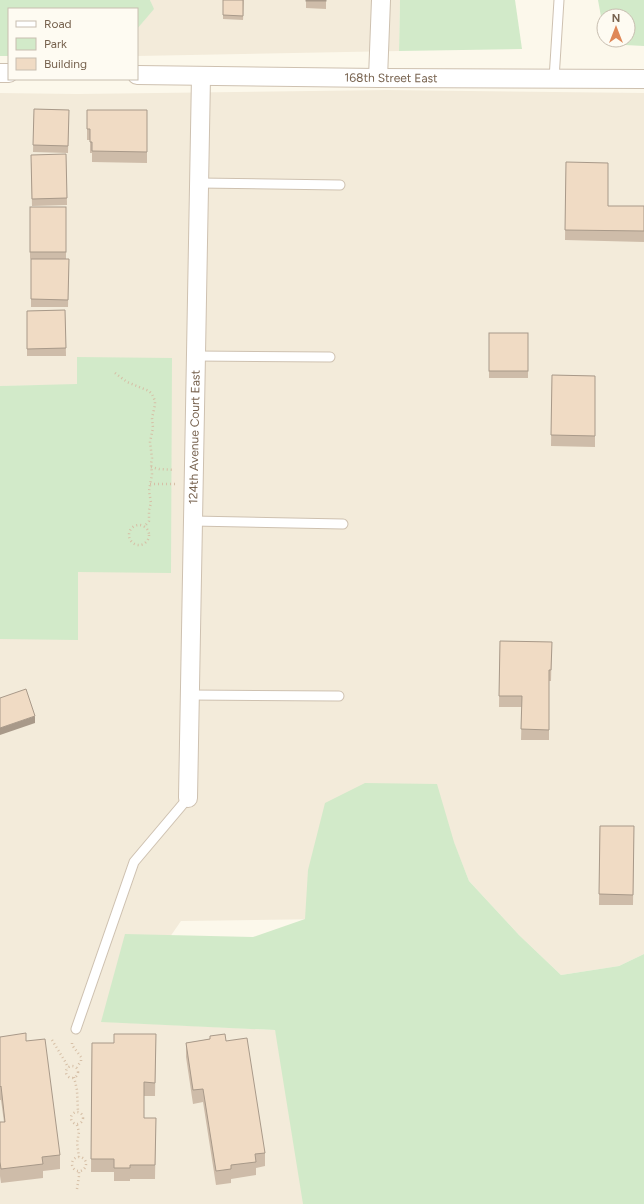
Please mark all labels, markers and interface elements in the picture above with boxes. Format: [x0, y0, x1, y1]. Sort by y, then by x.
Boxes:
legend [8, 8, 138, 80]
north arrow [596, 8, 636, 48]
text: N [612, 12, 620, 25]
text: Road [44, 17, 72, 31]
text: Park [44, 37, 67, 51]
text: Building [44, 57, 87, 71]
street label: 168th Street East [344, 71, 438, 85]
street label: 124th Avenue Court East [186, 369, 203, 504]

